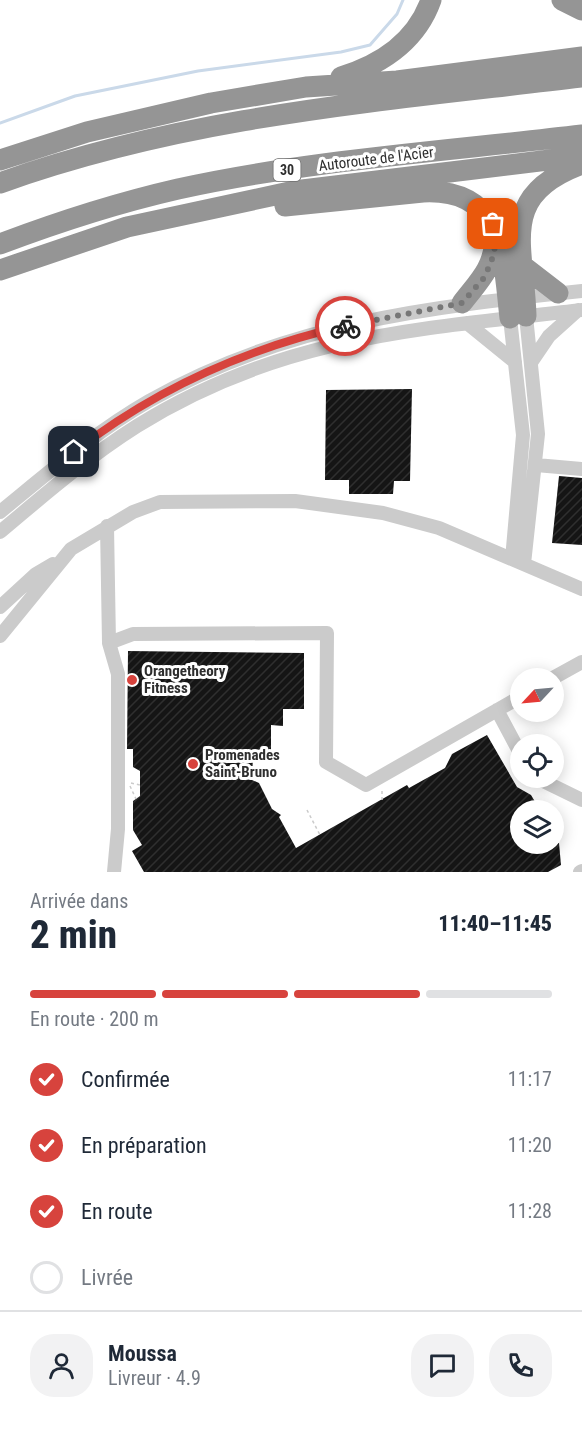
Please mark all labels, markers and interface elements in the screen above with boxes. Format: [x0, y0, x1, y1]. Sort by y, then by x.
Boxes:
street label: Autoroute de l'Acier [318, 143, 435, 175]
road number: 30 [274, 159, 300, 181]
pin [467, 198, 518, 249]
icon: bag [476, 207, 509, 240]
courier [315, 296, 375, 356]
icon: bike [329, 310, 362, 343]
pin [48, 426, 99, 477]
icon: home [57, 435, 90, 468]
place label: Orangetheory Fitness [144, 662, 226, 697]
north arrow [510, 668, 564, 722]
map controls [510, 668, 564, 854]
marker: Orangetheory Fitness [125, 673, 139, 687]
button: locate [510, 734, 564, 788]
place label: Promenades Saint-Bruno [205, 746, 280, 781]
marker: Promenades Saint-Bruno [186, 757, 200, 771]
button: layers [510, 800, 564, 854]
text: Arrivée dans [30, 889, 128, 913]
text: 11:40–11:45 [438, 911, 552, 936]
text: 2 min [30, 912, 117, 958]
text: En route · 200 m [30, 1007, 158, 1031]
icon: check [30, 1063, 63, 1096]
text: Confirmée [81, 1067, 170, 1092]
text: 11:17 [508, 1067, 552, 1091]
icon: check [30, 1129, 63, 1162]
text: En préparation [81, 1133, 207, 1158]
text: 11:20 [508, 1133, 552, 1157]
icon: check [30, 1195, 63, 1228]
text: En route [81, 1199, 153, 1224]
text: 11:28 [508, 1199, 552, 1223]
text: Livrée [81, 1265, 133, 1290]
button: person [30, 1334, 93, 1397]
button: chat [411, 1334, 474, 1397]
button: phone [489, 1334, 552, 1397]
text: Moussa [108, 1341, 177, 1366]
text: Livreur · 4.9 [108, 1366, 201, 1390]

